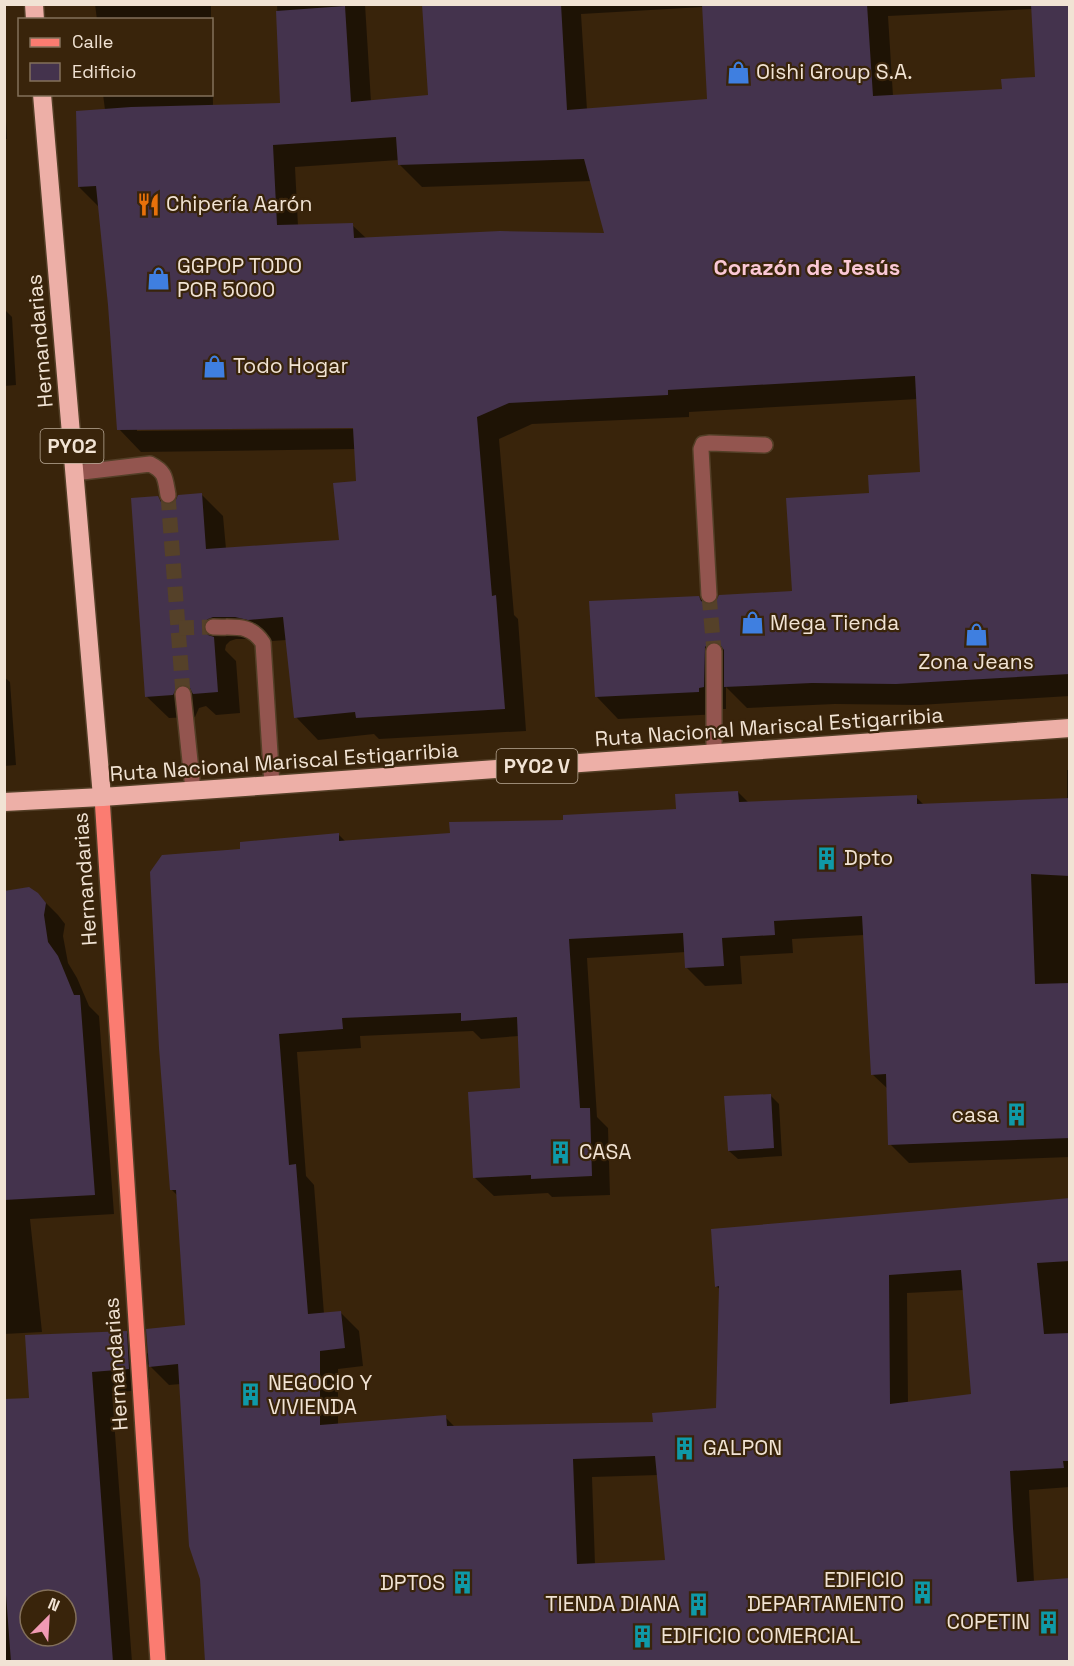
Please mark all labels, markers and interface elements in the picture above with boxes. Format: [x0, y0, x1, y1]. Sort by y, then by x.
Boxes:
legend [18, 18, 213, 96]
text: Calle [72, 30, 113, 53]
place label: Oishi Group S.A. [756, 58, 913, 85]
shop icon: Oishi Group S.A. [725, 59, 751, 85]
text: Edificio [72, 60, 136, 83]
place label: Chipería Aarón [166, 190, 312, 217]
restaurant icon: Chipería Aarón [135, 191, 161, 217]
place label: GGPOP TODO POR 5000 [177, 252, 302, 303]
district label: Corazón de Jesús [714, 253, 900, 281]
shop icon: GGPOP TODO POR 5000 [146, 265, 172, 291]
street label: Hernandarias [20, 273, 59, 409]
place label: Todo Hogar [233, 352, 348, 379]
shop icon: Todo Hogar [202, 353, 228, 379]
road number: PY02 [40, 429, 104, 463]
place label: Mega Tienda [770, 609, 899, 636]
shop icon: Mega Tienda [739, 610, 765, 636]
shop icon: Zona Jeans [963, 621, 989, 647]
place label: Zona Jeans [918, 648, 1034, 675]
street label: Ruta Nacional Mariscal Estigarribia [594, 701, 944, 752]
street label: Ruta Nacional Mariscal Estigarribia [109, 736, 459, 787]
road number: PY02 V [496, 749, 578, 783]
street label: Hernandarias [66, 811, 103, 947]
place label: Dpto [844, 844, 893, 871]
building icon: Dpto [813, 845, 839, 871]
place label: casa [951, 1101, 999, 1128]
building icon: casa [1004, 1102, 1030, 1128]
place label: CASA [579, 1138, 632, 1165]
building icon: CASA [548, 1139, 574, 1165]
street label: Hernandarias [97, 1296, 134, 1432]
place label: NEGOCIO Y VIVIENDA [268, 1369, 372, 1420]
building icon: NEGOCIO Y VIVIENDA [237, 1382, 263, 1408]
place label: GALPON [703, 1434, 782, 1461]
building icon: GALPON [672, 1435, 698, 1461]
place label: EDIFICIO DEPARTAMENTO [747, 1566, 904, 1617]
place label: DPTOS [380, 1569, 445, 1596]
building icon: DPTOS [450, 1570, 476, 1596]
building icon: EDIFICIO DEPARTAMENTO [909, 1579, 935, 1605]
north arrow [18, 1588, 78, 1648]
place label: TIENDA DIANA [545, 1590, 680, 1617]
building icon: TIENDA DIANA [685, 1591, 711, 1617]
text: N [45, 1593, 63, 1617]
place label: COPETIN [947, 1608, 1030, 1635]
building icon: COPETIN [1035, 1609, 1061, 1635]
place label: EDIFICIO COMERCIAL [661, 1622, 860, 1649]
building icon: EDIFICIO COMERCIAL [630, 1623, 656, 1649]

